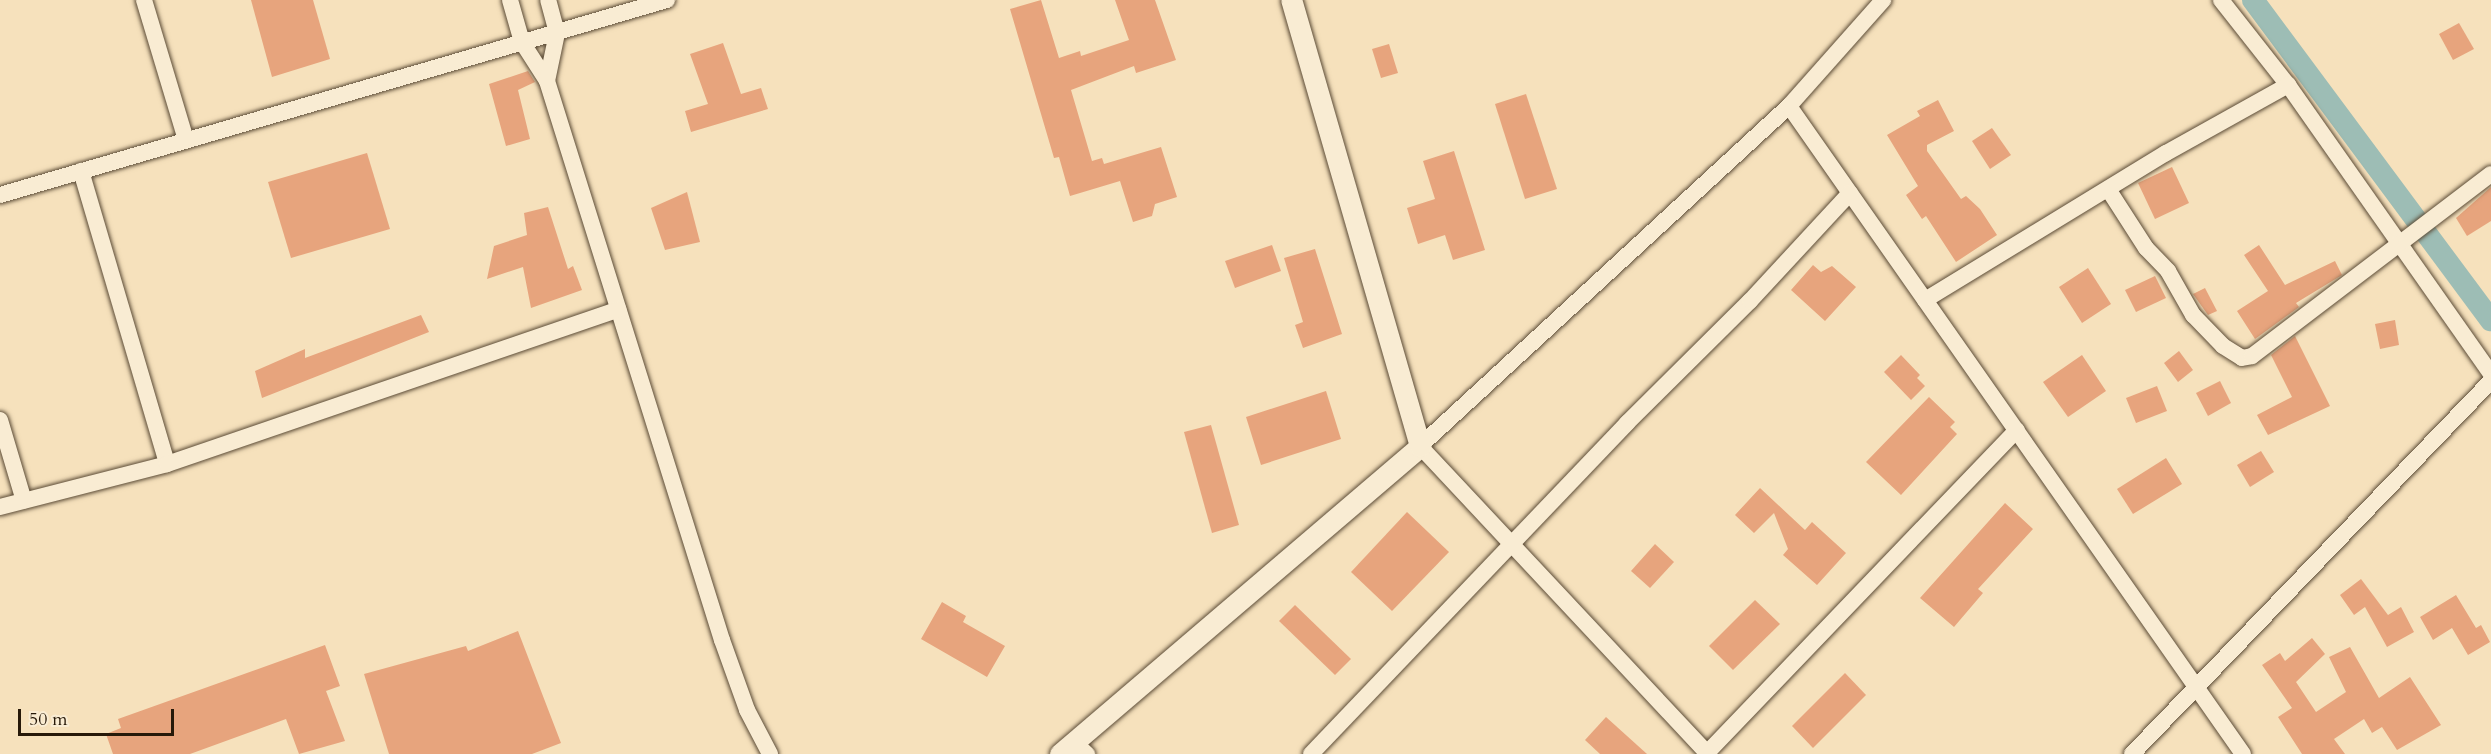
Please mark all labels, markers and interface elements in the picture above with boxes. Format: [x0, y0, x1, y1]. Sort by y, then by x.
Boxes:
scale bar [21, 697, 177, 735]
text: 50 m [29, 707, 68, 732]

